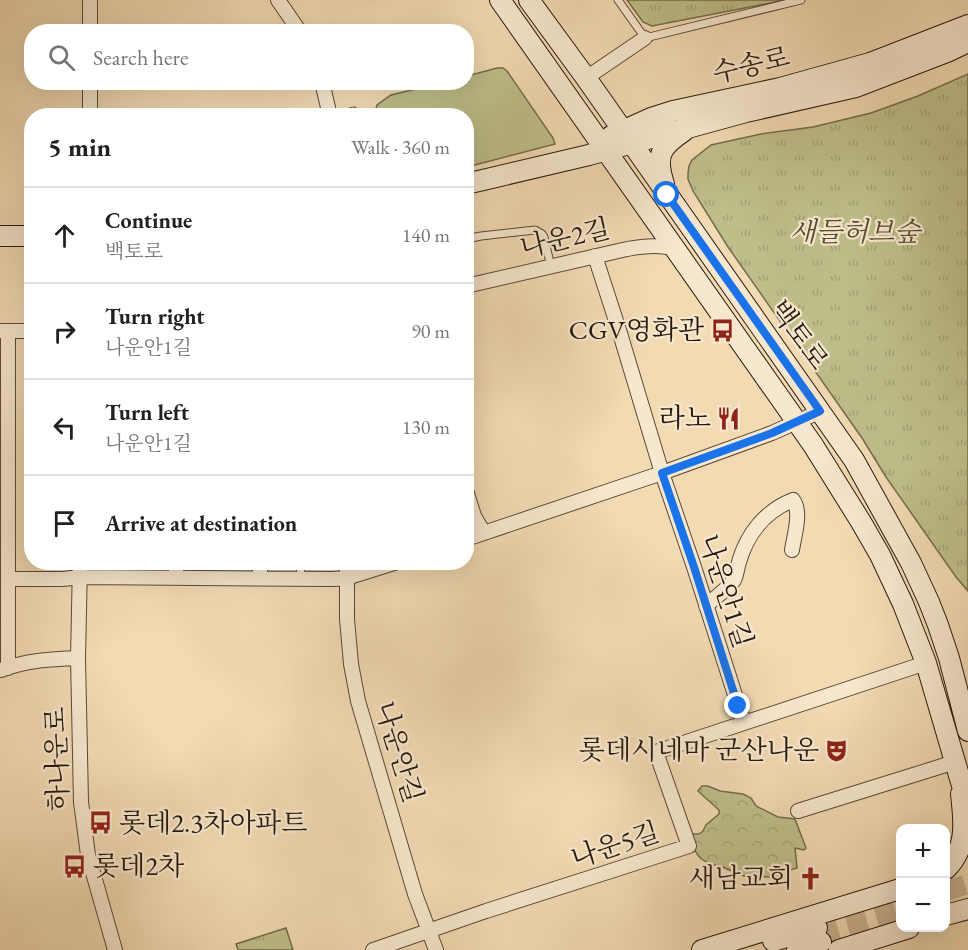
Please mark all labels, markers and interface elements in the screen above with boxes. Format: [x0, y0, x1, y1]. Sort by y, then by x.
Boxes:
search box [24, 24, 474, 90]
street label: 수송로 [709, 39, 793, 90]
icon: search [45, 41, 78, 74]
text: Search here [93, 43, 188, 72]
text: 5 min [48, 130, 111, 164]
text: Walk · 360 m [351, 134, 450, 160]
route start [653, 181, 679, 207]
text: Continue [105, 206, 192, 235]
street label: 나운2길 [517, 210, 613, 265]
park label: 새들허브숲 [790, 214, 923, 249]
icon: ahead [48, 219, 81, 252]
text: 140 m [402, 222, 450, 248]
text: 백토로 [105, 238, 163, 264]
street label: 백토로 [762, 293, 837, 377]
text: Turn right [105, 302, 204, 331]
place label: CGV영화관 [569, 312, 705, 347]
icon: right [48, 315, 81, 348]
bus stop icon: CGV영화관 [709, 317, 735, 343]
text: 90 m [411, 318, 450, 344]
text: 나운안1길 [105, 334, 192, 360]
text: Turn left [105, 398, 189, 427]
place label: 라노 [659, 400, 711, 435]
restaurant icon: 라노 [716, 405, 742, 431]
icon: left [48, 411, 81, 444]
text: 130 m [402, 414, 450, 440]
text: 나운안1길 [105, 430, 192, 456]
icon: arrive [48, 507, 81, 540]
text: Arrive at destination [105, 509, 297, 538]
street label: 나운안1길 [692, 530, 761, 652]
route end [724, 692, 750, 718]
street label: 나운안길 [367, 697, 431, 807]
street label: 하나운로 [37, 706, 76, 812]
place label: 롯데시네마 군산나운 [579, 732, 819, 767]
theatre icon: 롯데시네마 군산나운 [824, 737, 850, 763]
place label: 롯데2.3차아파트 [119, 805, 308, 840]
bus stop icon: 롯데2.3차아파트 [88, 810, 114, 836]
street label: 나운5길 [566, 814, 664, 875]
map controls [896, 824, 950, 932]
button: + [896, 824, 950, 878]
place label: 롯데2차 [93, 848, 184, 883]
bus stop icon: 롯데2차 [62, 853, 88, 879]
place label: 새남교회 [689, 860, 793, 895]
church icon: 새남교회 [798, 865, 824, 891]
button: − [896, 878, 950, 932]

